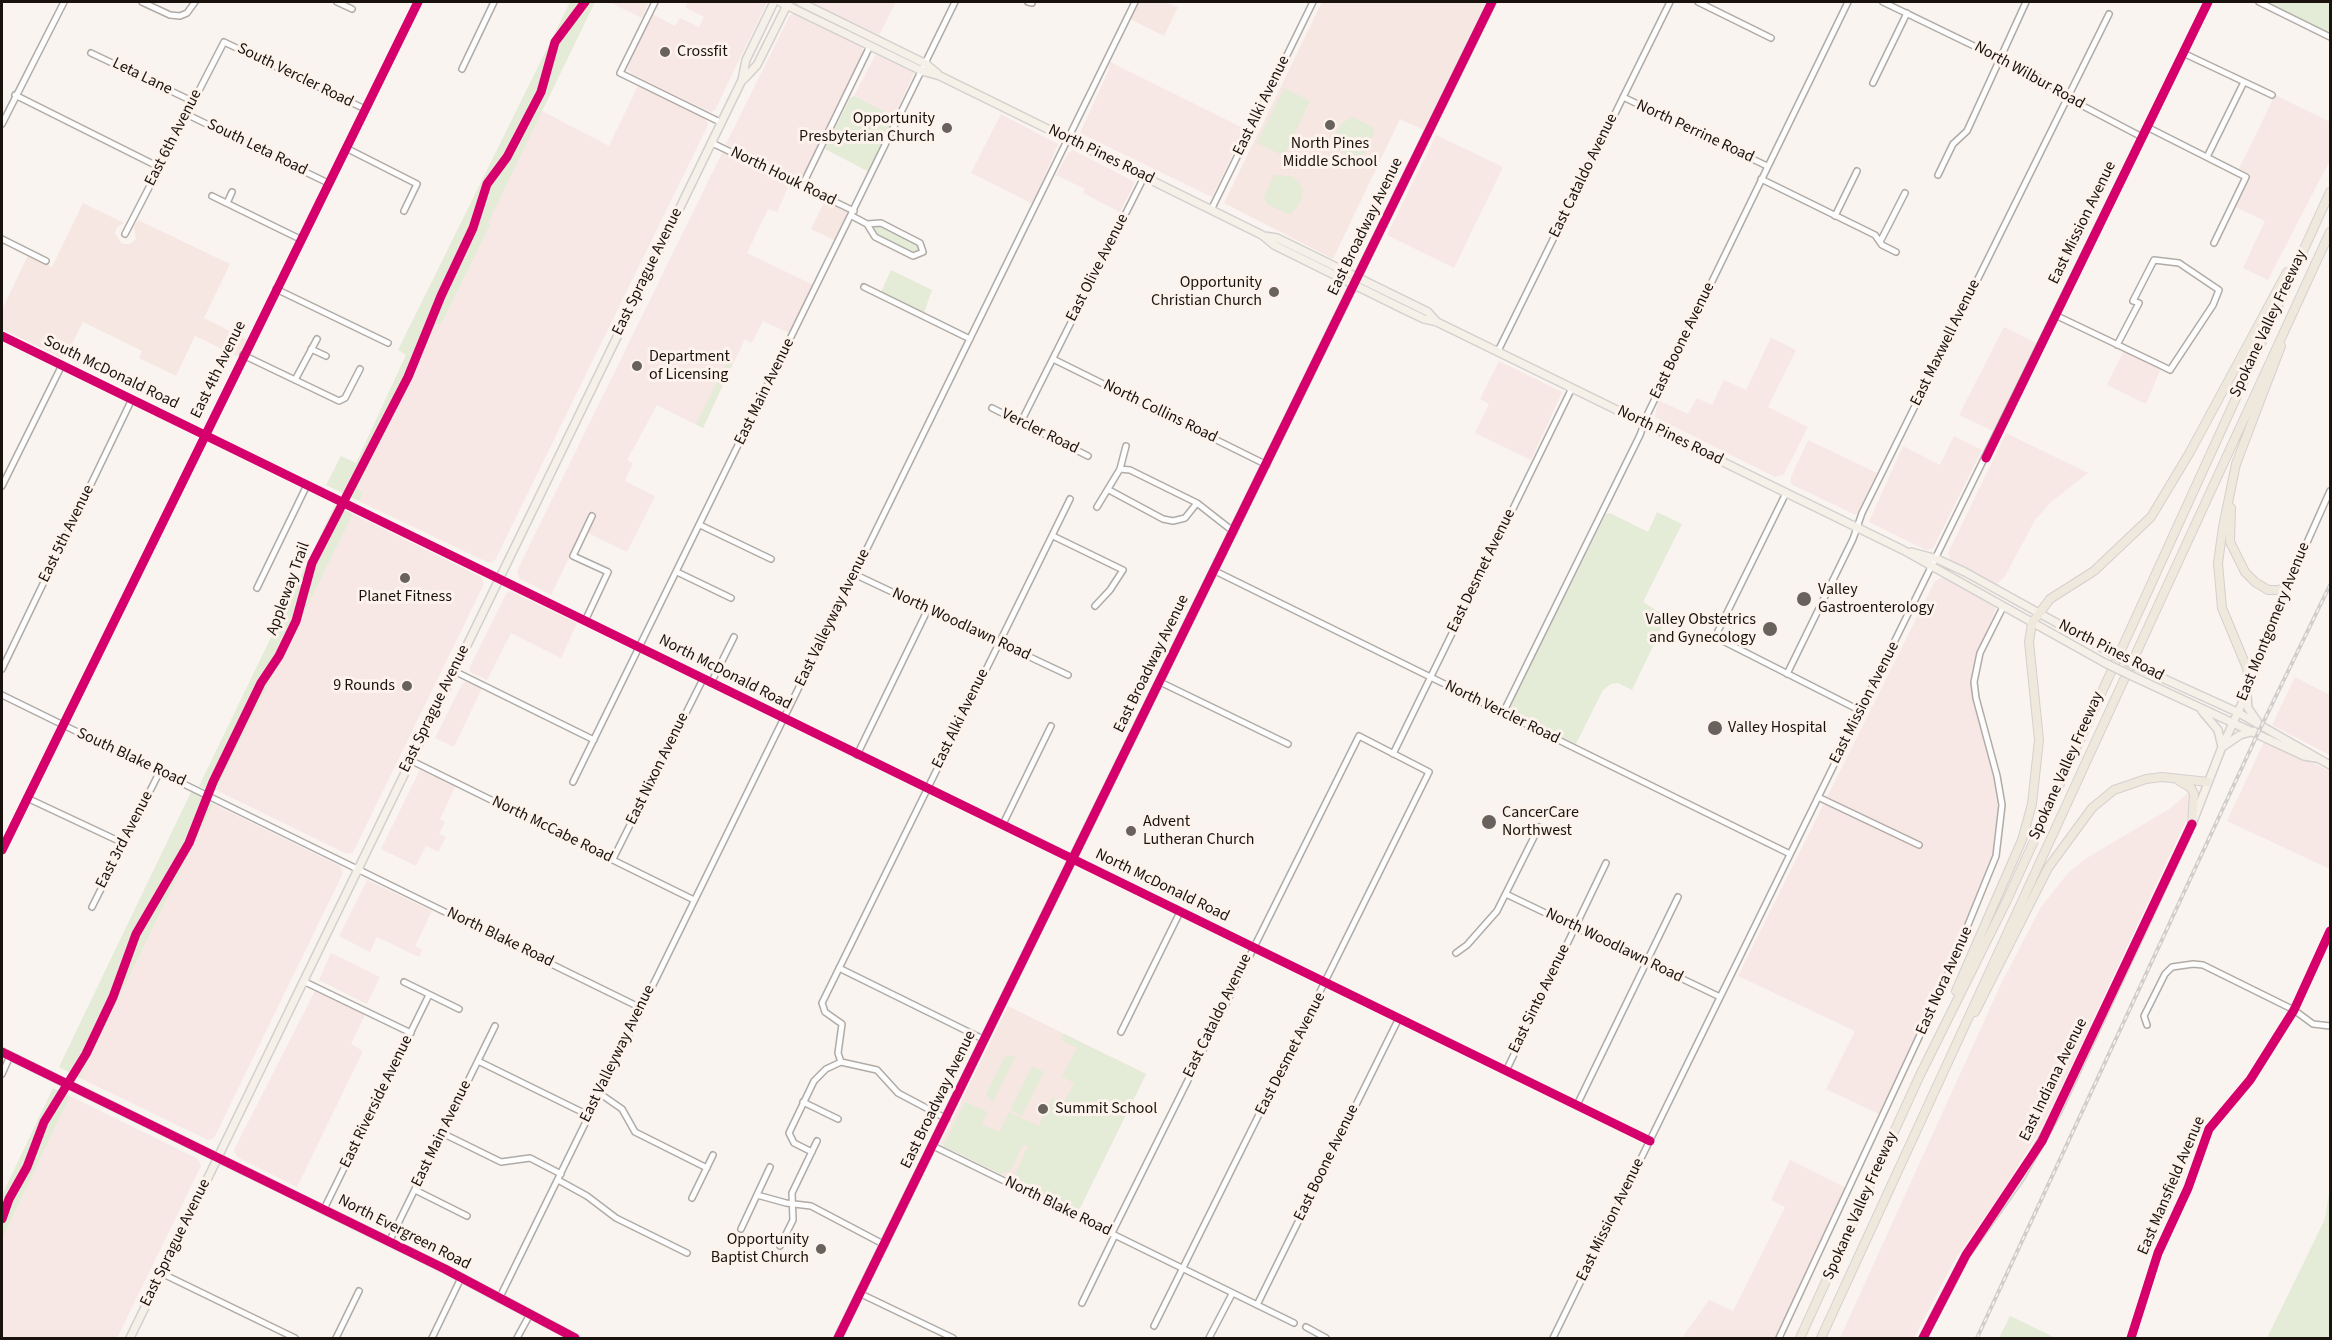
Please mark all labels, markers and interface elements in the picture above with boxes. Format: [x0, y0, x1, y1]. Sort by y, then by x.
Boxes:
street label: North Wilbur Road [1971, 38, 2087, 114]
street label: South Vercler Road [234, 40, 356, 112]
place label: Crossfit [677, 42, 728, 62]
marker: Crossfit [658, 45, 672, 59]
street label: East Alki Avenue [1230, 53, 1294, 159]
street label: Leta Lane [109, 54, 175, 100]
street label: East 6th Avenue [141, 86, 207, 190]
street label: North Perrine Road [1633, 96, 1757, 168]
place label: Opportunity Presbyterian Church [799, 109, 935, 147]
street label: East Cataldo Avenue [1546, 111, 1622, 241]
street label: South Leta Road [204, 115, 310, 181]
marker: North Pines Middle School [1323, 118, 1337, 132]
marker: Opportunity Presbyterian Church [940, 121, 954, 135]
street label: North Pines Road [1045, 121, 1157, 189]
place label: North Pines Middle School [1283, 134, 1377, 172]
street label: North Houk Road [727, 143, 839, 211]
street label: East Broadway Avenue [1324, 155, 1408, 299]
street label: East Mission Avenue [2045, 158, 2121, 288]
street label: East Sprague Avenue [609, 205, 687, 339]
street label: East Olive Avenue [1063, 211, 1133, 325]
street label: Spokane Valley Freeway [2226, 247, 2312, 401]
place label: Opportunity Christian Church [1151, 273, 1262, 311]
street label: East Maxwell Avenue [1907, 277, 1985, 409]
street label: East Boone Avenue [1646, 280, 1720, 402]
marker: Opportunity Christian Church [1267, 285, 1281, 299]
street label: East 4th Avenue [187, 318, 251, 422]
street label: South McDonald Road [40, 332, 182, 414]
street label: East Main Avenue [731, 335, 799, 449]
place label: Department of Licensing [649, 347, 730, 385]
marker: Department of Licensing [630, 359, 644, 373]
street label: North Collins Road [1100, 376, 1220, 448]
street label: North Pines Road [1614, 402, 1726, 470]
street label: Vercler Road [998, 405, 1082, 459]
street label: East 5th Avenue [35, 482, 99, 586]
street label: East Desmet Avenue [1444, 506, 1520, 636]
street label: Appleway Trail [263, 540, 315, 638]
street label: East Montgomery Avenue [2233, 540, 2315, 704]
street label: East Valleyway Avenue [791, 546, 875, 690]
marker: Planet Fitness [398, 571, 412, 585]
place label: Valley Gastroenterology [1818, 580, 1934, 618]
street label: North Woodlawn Road [889, 584, 1033, 666]
place label: Planet Fitness [358, 587, 452, 607]
marker: Valley Gastroenterology [1795, 590, 1813, 608]
street label: East Broadway Avenue [1110, 592, 1194, 736]
place label: Valley Obstetrics and Gynecology [1646, 610, 1756, 648]
street label: North Pines Road [2055, 616, 2167, 686]
marker: Valley Obstetrics and Gynecology [1761, 620, 1779, 638]
street label: North McDonald Road [655, 631, 795, 715]
street label: East Mission Avenue [1826, 639, 1904, 767]
street label: East Sprague Avenue [396, 642, 474, 776]
street label: East Alki Avenue [929, 666, 993, 772]
place label: 9 Rounds [333, 676, 395, 696]
street label: North Vercler Road [1441, 677, 1563, 749]
marker: 9 Rounds [400, 679, 414, 693]
street label: Spokane Valley Freeway [2026, 689, 2108, 843]
street label: East Nixon Avenue [623, 710, 693, 828]
place label: Valley Hospital [1728, 718, 1827, 738]
marker: Valley Hospital [1706, 719, 1724, 737]
street label: South Blake Road [74, 724, 188, 792]
street label: East 3rd Avenue [92, 788, 158, 892]
street label: North McCabe Road [488, 792, 616, 868]
place label: CancerCare Northwest [1502, 803, 1579, 841]
place label: Advent Lutheran Church [1143, 812, 1254, 850]
marker: CancerCare Northwest [1480, 813, 1498, 831]
marker: Advent Lutheran Church [1124, 824, 1138, 838]
street label: North McDonald Road [1092, 845, 1232, 927]
street label: North Blake Road [443, 904, 557, 972]
street label: North Woodlawn Road [1542, 904, 1686, 988]
street label: East Nora Avenue [1913, 924, 1977, 1038]
street label: East Sinto Avenue [1505, 941, 1575, 1057]
street label: East Cataldo Avenue [1180, 951, 1256, 1081]
street label: East Valleyway Avenue [576, 982, 660, 1126]
street label: East Desmet Avenue [1252, 990, 1330, 1118]
street label: East Indiana Avenue [2016, 1015, 2092, 1145]
street label: East Broadway Avenue [897, 1028, 981, 1172]
street label: East Riverside Avenue [337, 1032, 417, 1172]
street label: East Main Avenue [408, 1077, 476, 1191]
place label: Summit School [1055, 1099, 1157, 1119]
marker: Summit School [1036, 1102, 1050, 1116]
street label: East Boone Avenue [1290, 1102, 1364, 1224]
street label: East Mansfield Avenue [2134, 1114, 2210, 1258]
street label: Spokane Valley Freeway [1820, 1129, 1902, 1283]
street label: East Mission Avenue [1573, 1155, 1649, 1285]
street label: North Blake Road [1001, 1173, 1115, 1241]
street label: East Sprague Avenue [137, 1176, 215, 1310]
street label: North Evergreen Road [334, 1191, 474, 1275]
place label: Opportunity Baptist Church [711, 1230, 809, 1268]
marker: Opportunity Baptist Church [814, 1242, 828, 1256]

